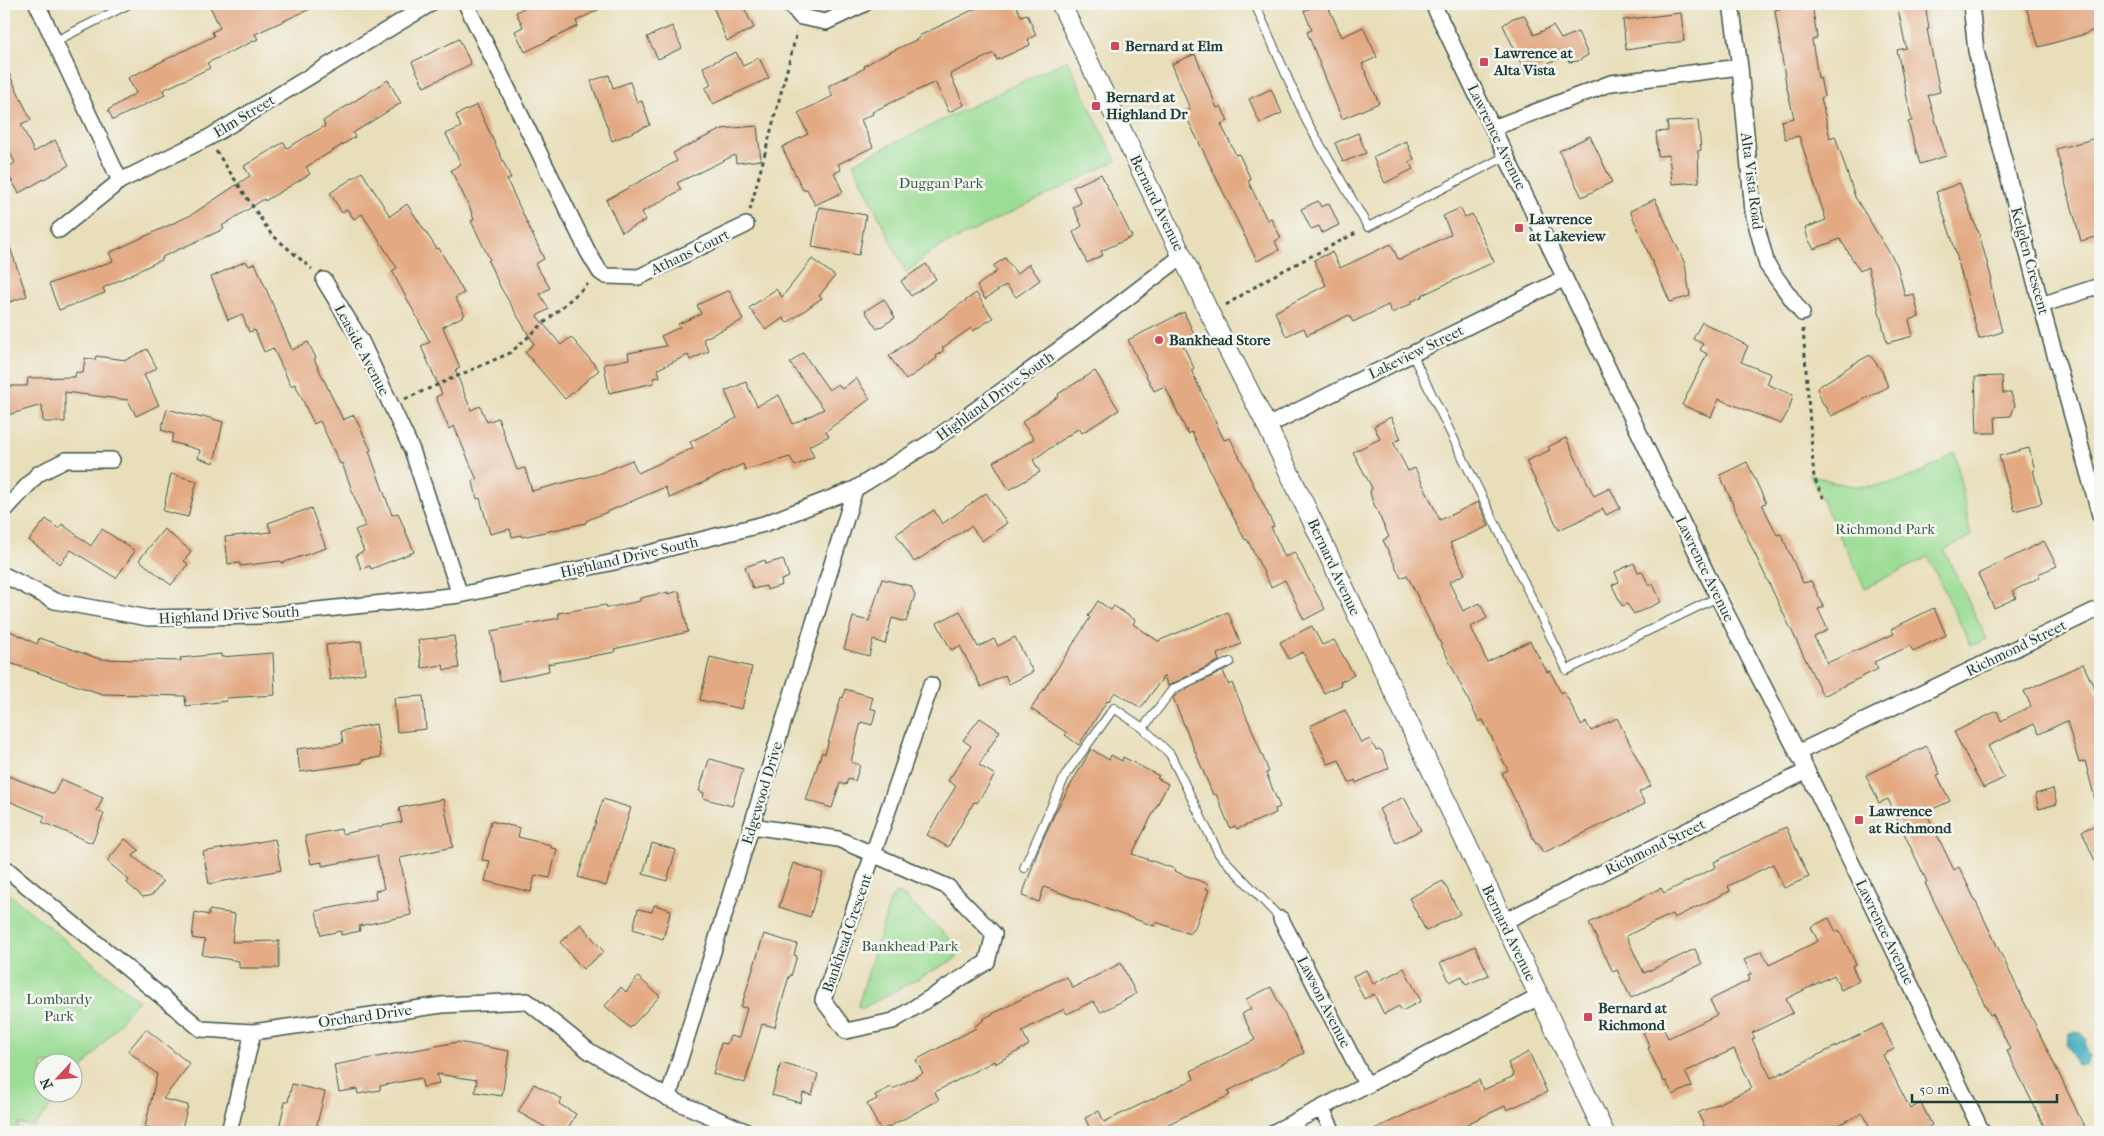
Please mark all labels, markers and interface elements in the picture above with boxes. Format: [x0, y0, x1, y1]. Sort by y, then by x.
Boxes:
place label: Bernard at Elm [1125, 37, 1224, 55]
marker: Bernard at Elm [1109, 40, 1121, 52]
place label: Lawrence at Alta Vista [1493, 44, 1573, 79]
marker: Lawrence at Alta Vista [1478, 56, 1490, 68]
street label: Lawrence Avenue [1464, 81, 1531, 193]
place label: Bernard at Highland Dr [1106, 88, 1188, 123]
street label: Elm Street [210, 90, 279, 141]
marker: Bernard at Highland Dr [1090, 100, 1102, 112]
street label: Alta Vista Road [1737, 130, 1767, 231]
street label: Bernard Avenue [1126, 152, 1188, 255]
park label: Duggan Park [899, 174, 984, 192]
street label: Kelglen Crescent [2007, 205, 2053, 317]
place label: Lawrence at Lakeview [1529, 210, 1606, 245]
marker: Lawrence at Lakeview [1513, 222, 1525, 234]
street label: Athans Court [647, 225, 733, 279]
street label: Leaside Avenue [330, 301, 394, 399]
street label: Lakeview Street [1365, 321, 1467, 383]
place label: Bankhead Store [1169, 331, 1271, 349]
marker: Bankhead Store [1153, 334, 1165, 346]
street label: Highland Drive South [933, 347, 1058, 445]
street label: Lawrence Avenue [1672, 513, 1739, 625]
street label: Bernard Avenue [1304, 516, 1365, 619]
park label: Richmond Park [1835, 520, 1935, 538]
street label: Highland Drive South [558, 532, 700, 582]
street label: Highland Drive South [158, 602, 300, 628]
street label: Richmond Street [1963, 616, 2070, 680]
street label: Edgewood Drive [738, 739, 786, 847]
place label: Lawrence at Richmond [1869, 802, 1952, 837]
marker: Lawrence at Richmond [1853, 814, 1865, 826]
street label: Richmond Street [1602, 815, 1709, 879]
street label: Bankhead Crescent [818, 871, 876, 995]
street label: Lawrence Avenue [1852, 876, 1919, 988]
street label: Bernard Avenue [1478, 882, 1540, 985]
park label: Bankhead Park [861, 937, 959, 955]
street label: Lawson Avenue [1293, 953, 1355, 1051]
park label: Lombardy Park [26, 990, 93, 1025]
place label: Bernard at Richmond [1598, 999, 1668, 1034]
street label: Orchard Drive [317, 1000, 414, 1031]
marker: Bernard at Richmond [1582, 1011, 1594, 1023]
north arrow [32, 1054, 82, 1104]
scale bar [1912, 1071, 2056, 1103]
text: N [37, 1075, 57, 1092]
text: 50 m [1919, 1080, 1950, 1098]

